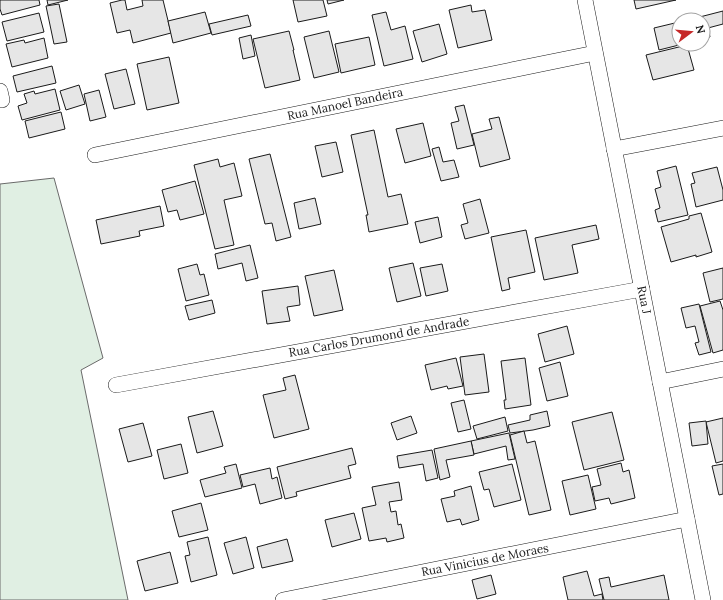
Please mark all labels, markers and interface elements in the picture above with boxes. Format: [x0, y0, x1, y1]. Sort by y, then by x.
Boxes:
north arrow [671, 12, 711, 52]
text: N [693, 23, 709, 36]
street label: Rua Manoel Bandeira [286, 84, 404, 123]
street label: Rua J [634, 284, 655, 316]
street label: Rua Carlos Drumond de Andrade [287, 313, 471, 360]
street label: Rua Vinicius de Moraes [420, 540, 550, 579]

